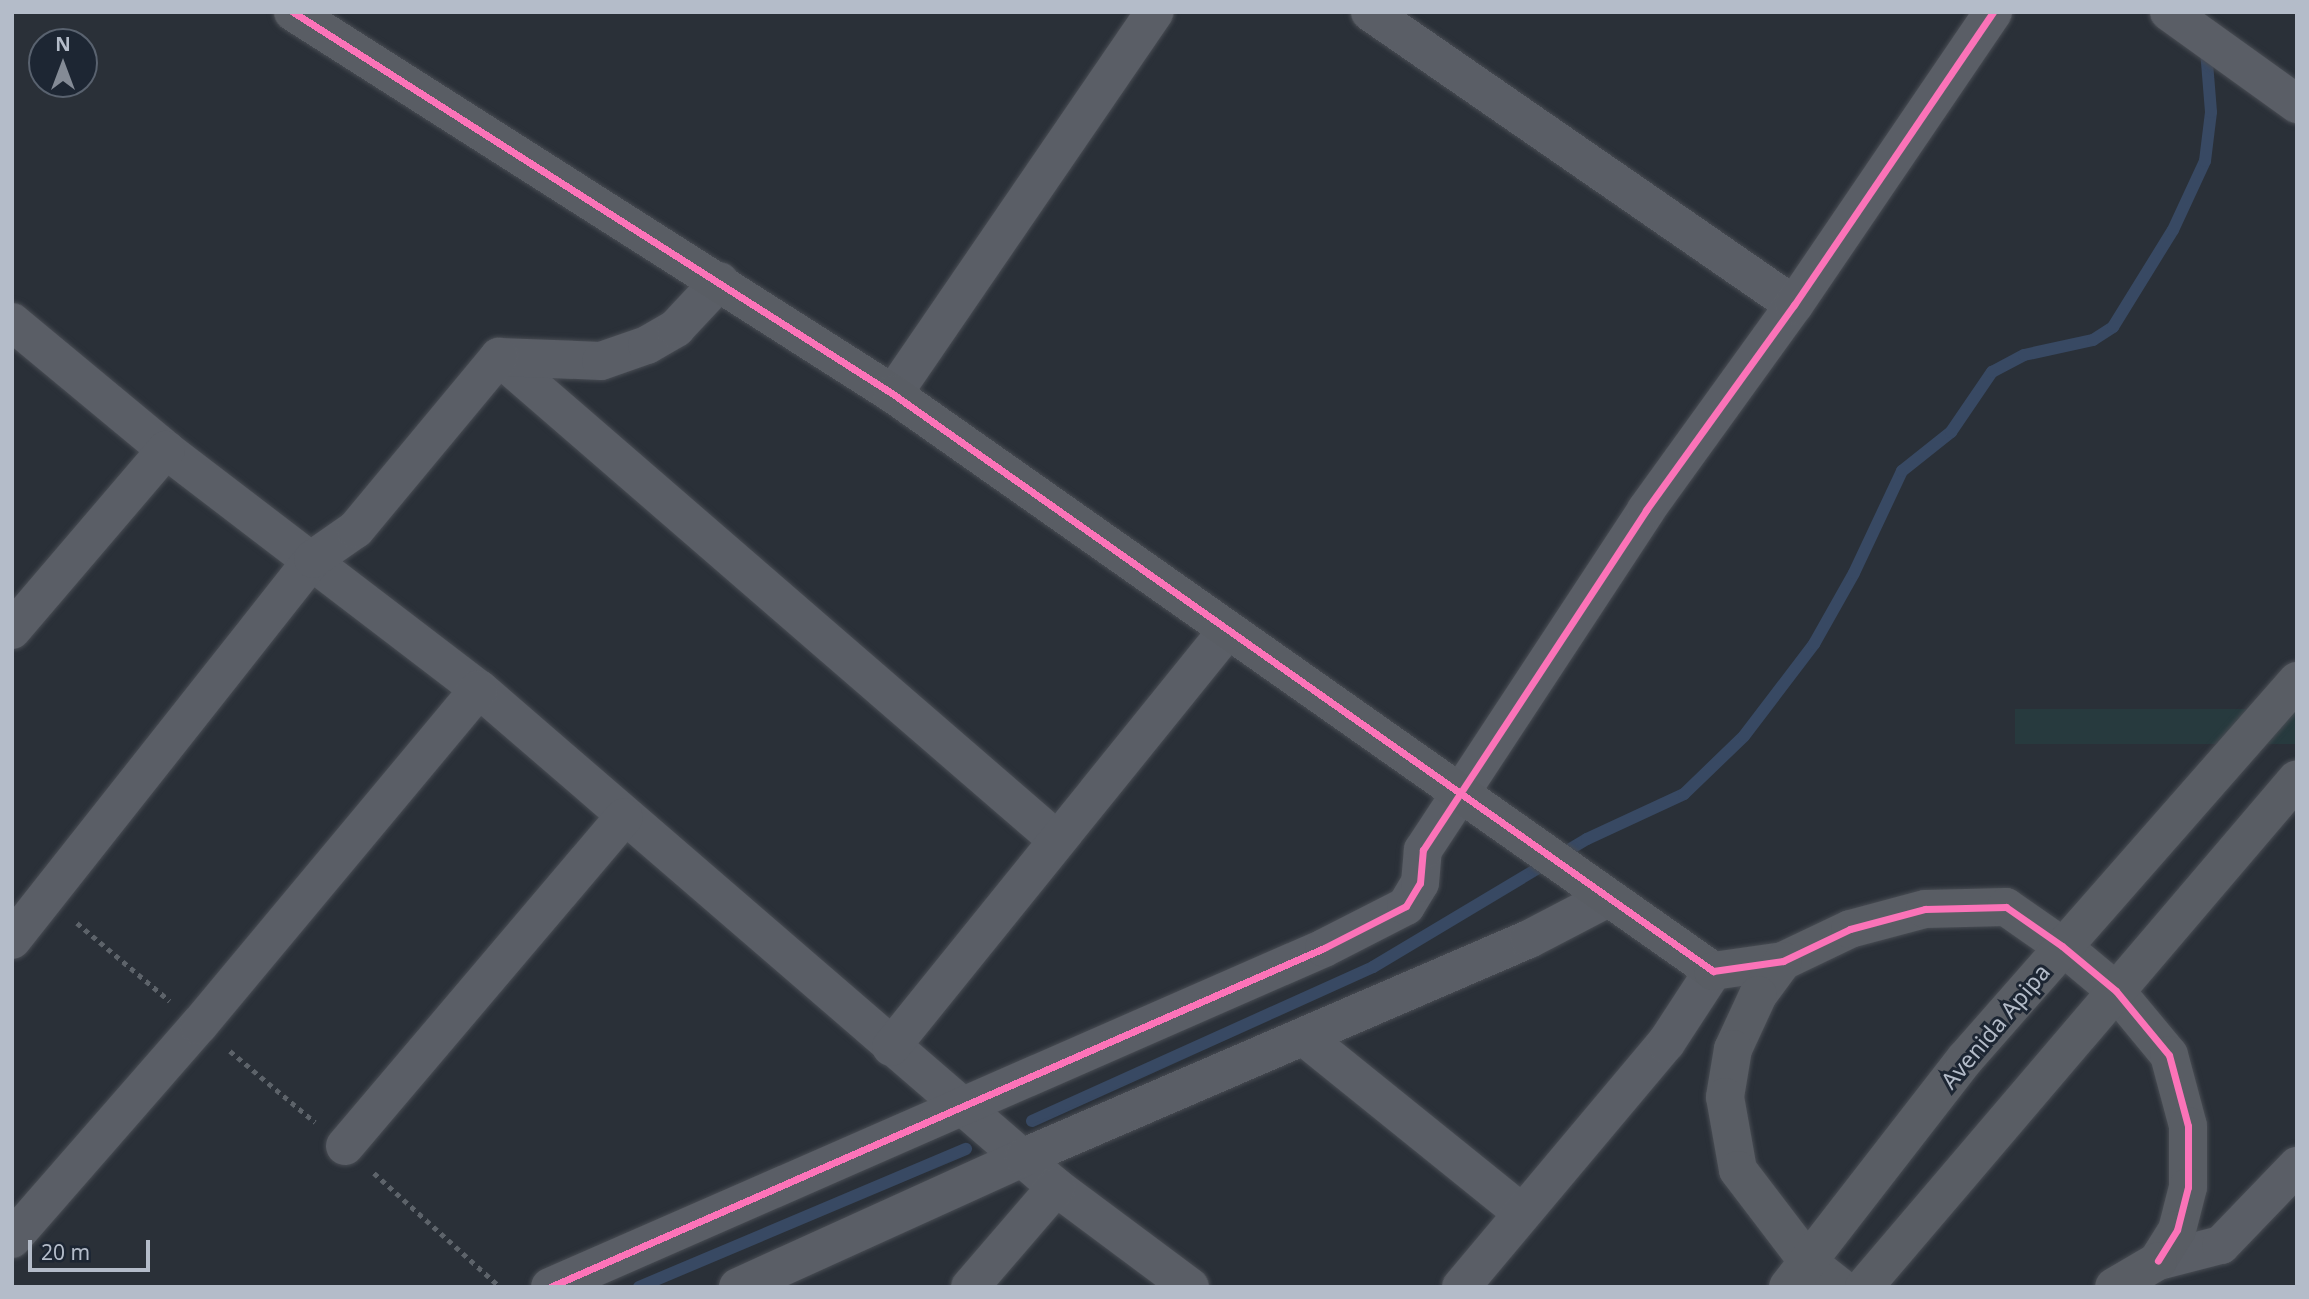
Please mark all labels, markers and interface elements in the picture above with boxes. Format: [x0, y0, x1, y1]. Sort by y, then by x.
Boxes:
north arrow [28, 28, 98, 98]
text: N [55, 31, 71, 57]
street label: Avenida Apipa [1935, 958, 2055, 1094]
scale bar [32, 1226, 154, 1270]
text: 20 m [41, 1238, 90, 1266]

